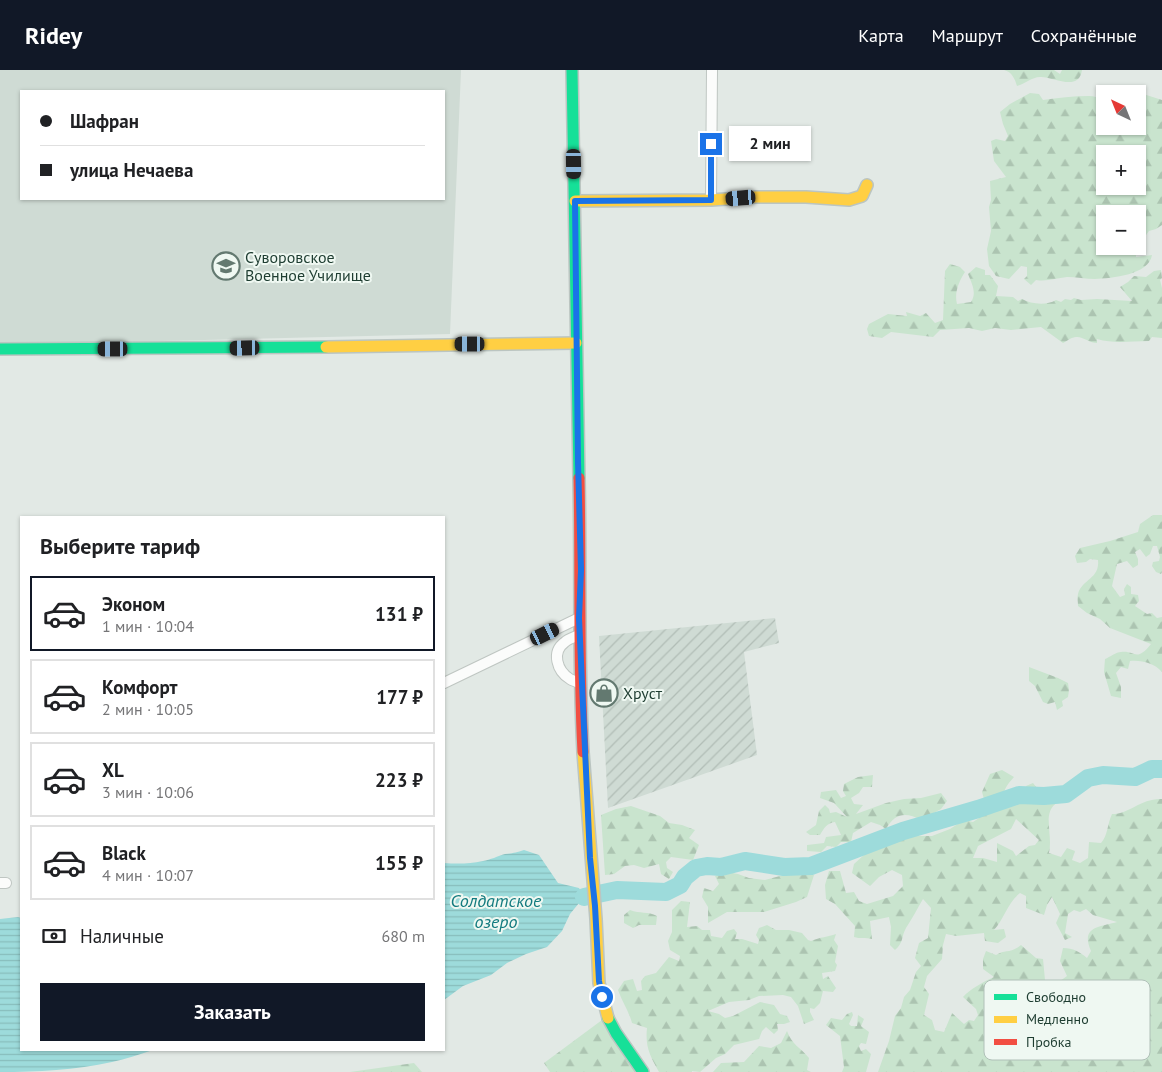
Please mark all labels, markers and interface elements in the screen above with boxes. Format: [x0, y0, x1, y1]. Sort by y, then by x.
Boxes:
text: Ridey [25, 20, 82, 51]
text: Карта [858, 24, 904, 47]
text: Маршрут [932, 24, 1003, 47]
text: Сохранённые [1031, 24, 1137, 47]
north arrow [1096, 85, 1146, 135]
map controls [1096, 85, 1146, 255]
text: Шафран [70, 109, 139, 133]
callout: 2 мин [728, 126, 811, 162]
route end [700, 133, 722, 155]
text: 2 мин [749, 133, 791, 153]
button: + [1096, 145, 1146, 195]
car [566, 149, 581, 179]
text: улица Нечаева [70, 158, 193, 182]
car [725, 189, 756, 207]
button: − [1096, 205, 1146, 255]
place label: Суворовское Военное Училище [245, 247, 371, 285]
school or university icon: Суворовское Военное Училище [211, 251, 241, 281]
car [455, 337, 485, 352]
car [229, 340, 260, 356]
car [98, 342, 128, 357]
text: Выберите тариф [40, 532, 200, 560]
icon: car [42, 591, 87, 636]
text: Эконом [102, 592, 165, 616]
text: 131 ₽ [375, 602, 423, 626]
text: 1 мин · 10:04 [102, 616, 194, 636]
car [528, 621, 561, 647]
icon: car [42, 674, 87, 719]
text: Комфорт [102, 675, 178, 699]
shop icon: Хруст [589, 678, 619, 708]
place label: Хруст [623, 683, 663, 703]
text: 177 ₽ [376, 685, 423, 709]
text: 2 мин · 10:05 [102, 699, 194, 719]
icon: car [42, 757, 87, 802]
text: XL [102, 758, 124, 782]
text: 223 ₽ [375, 768, 423, 792]
text: 3 мин · 10:06 [102, 782, 194, 802]
icon: car [42, 840, 87, 885]
text: Black [102, 841, 146, 865]
text: 155 ₽ [375, 851, 423, 875]
text: 4 мин · 10:07 [102, 865, 194, 885]
water label: Солдатское озеро [451, 889, 542, 933]
icon: cash [40, 922, 68, 950]
text: Наличные [80, 924, 164, 948]
text: 680 m [382, 926, 425, 946]
legend [984, 980, 1150, 1060]
button: Заказать [40, 983, 425, 1041]
route start [591, 986, 613, 1008]
text: Свободно [1026, 988, 1086, 1006]
text: Медленно [1026, 1010, 1089, 1028]
text: Пробка [1026, 1033, 1071, 1051]

